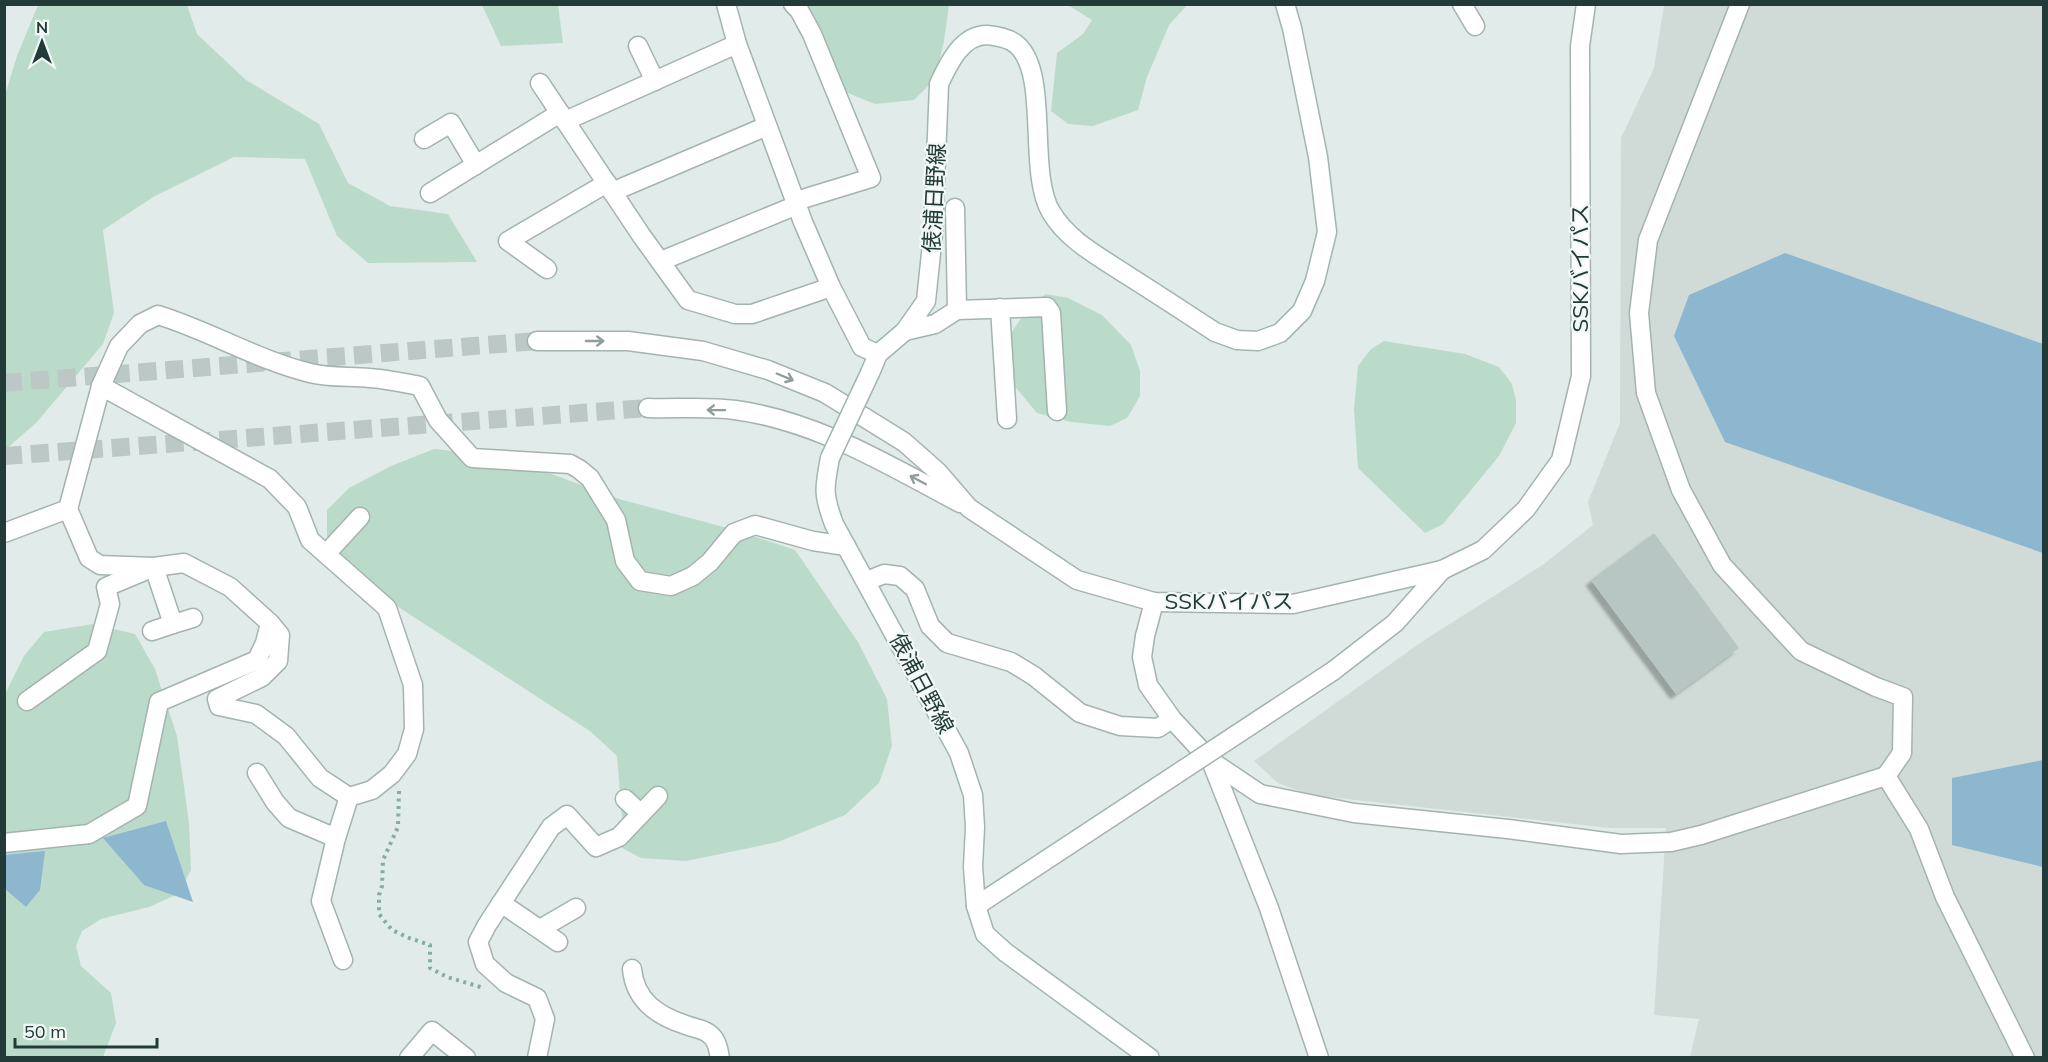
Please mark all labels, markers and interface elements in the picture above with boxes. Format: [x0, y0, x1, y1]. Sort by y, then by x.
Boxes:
north arrow [12, 12, 72, 72]
text: N [36, 17, 48, 37]
street label: 俵浦日野線 [917, 142, 951, 254]
street label: SSKバイパス [1566, 204, 1594, 332]
one-way arrow [585, 335, 605, 347]
one-way arrow [776, 372, 794, 383]
one-way arrow [706, 404, 726, 415]
one-way arrow [909, 474, 927, 485]
street label: SSKバイパス [1165, 587, 1293, 615]
street label: 俵浦日野線 [884, 628, 960, 738]
scale bar [15, 1011, 158, 1049]
text: 50 m [24, 1020, 66, 1043]

